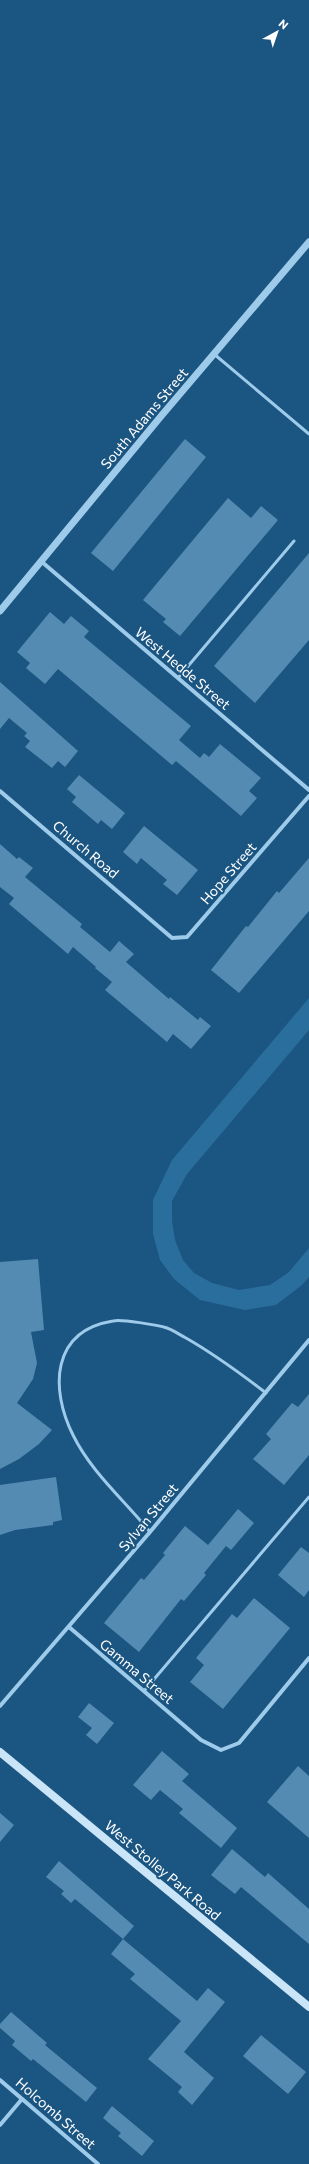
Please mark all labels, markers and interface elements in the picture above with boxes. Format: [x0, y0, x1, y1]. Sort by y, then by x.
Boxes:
north arrow [257, 12, 297, 52]
text: N [276, 16, 291, 32]
street label: South Adams Street [97, 364, 191, 472]
street label: West Hedde Street [132, 623, 234, 713]
street label: Church Road [49, 816, 123, 882]
street label: Hope Street [196, 838, 260, 908]
street label: Sylvan Street [115, 1479, 181, 1554]
street label: Gamma Street [96, 1635, 178, 1707]
street label: West Stolley Park Road [101, 1816, 225, 1924]
street label: Holcomb Street [13, 2074, 100, 2153]

